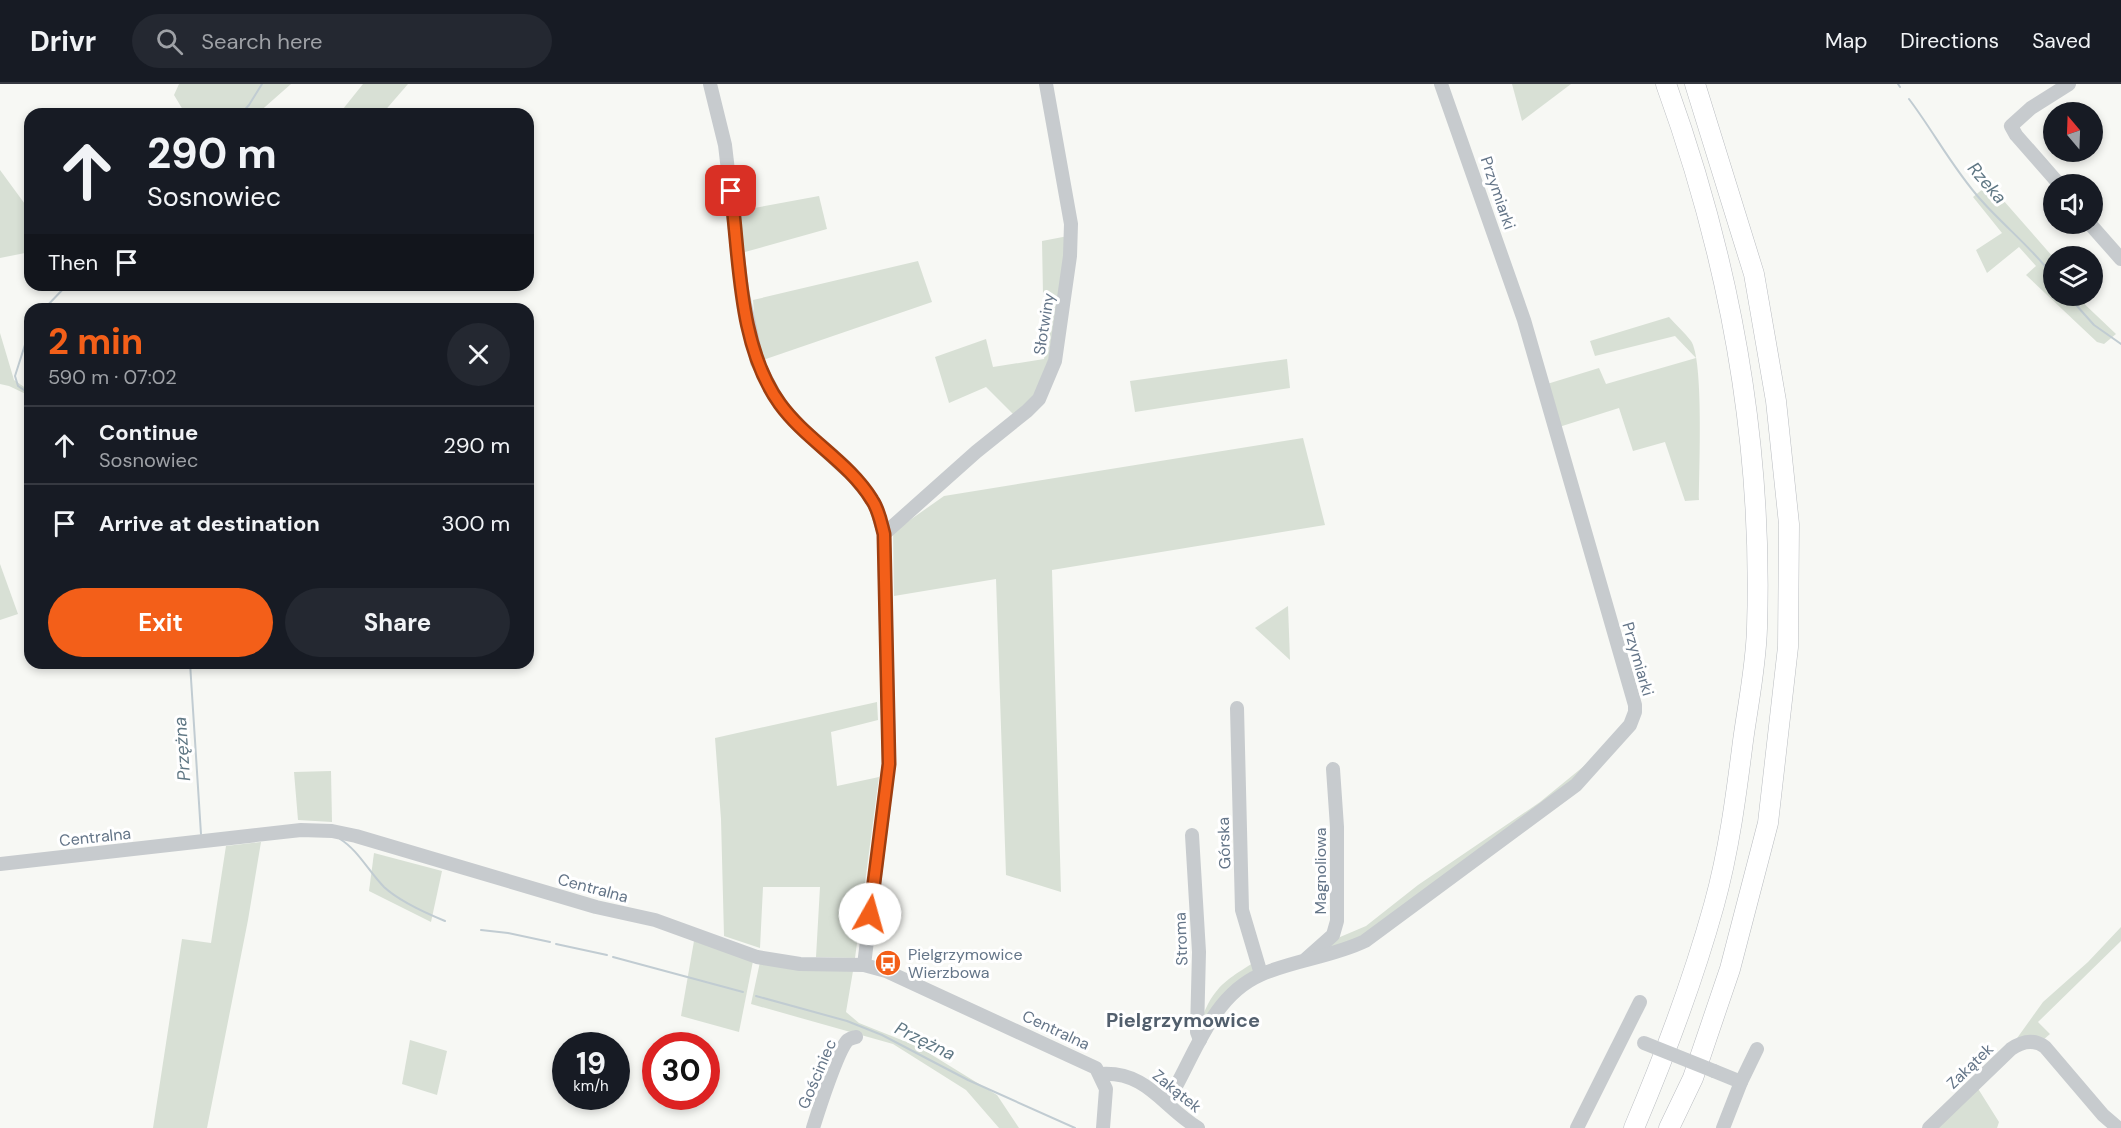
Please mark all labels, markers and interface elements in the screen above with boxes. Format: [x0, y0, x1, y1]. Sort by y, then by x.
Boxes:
search box [132, 14, 552, 68]
text: Drivr [30, 23, 96, 60]
icon: search [153, 25, 186, 58]
text: Search here [201, 27, 323, 56]
text: Map [1825, 27, 1867, 55]
text: Directions [1900, 27, 1999, 55]
text: Saved [2032, 27, 2091, 55]
north arrow [2043, 102, 2103, 162]
map controls [2043, 102, 2103, 306]
text: 290 m [147, 126, 277, 181]
icon: ahead [48, 132, 126, 210]
street label: Przymiarki [1476, 154, 1520, 232]
water label: Rzeka [1962, 157, 2012, 209]
pin [705, 165, 756, 216]
icon: arrive [714, 174, 747, 207]
button: sound [2043, 174, 2103, 234]
text: Sosnowiec [147, 179, 281, 214]
icon: arrive [110, 246, 143, 279]
button: layers [2043, 246, 2103, 306]
text: Then [48, 248, 98, 277]
street label: Słotwiny [1029, 291, 1059, 357]
text: 2 min [48, 318, 143, 365]
button: close [447, 323, 510, 386]
text: 590 m · 07:02 [48, 364, 177, 390]
text: Continue [99, 418, 198, 447]
icon: ahead [48, 429, 81, 462]
text: 290 m [443, 431, 510, 460]
text: Sosnowiec [99, 447, 198, 473]
icon: arrive [48, 507, 81, 540]
text: Arrive at destination [99, 509, 320, 538]
text: 300 m [441, 509, 510, 538]
button: Exit [48, 588, 273, 657]
button: Share [285, 588, 510, 657]
street label: Przymiarki [1617, 620, 1659, 698]
water label: Przężna [168, 716, 196, 782]
street label: Górska [1213, 817, 1235, 869]
street label: Centralna [58, 823, 132, 851]
street label: Magnoliowa [1310, 828, 1331, 914]
street label: Centralna [555, 869, 631, 907]
position arrow [838, 882, 902, 946]
street label: Stroma [1170, 912, 1192, 966]
place label: Pielgrzymowice Wierzbowa [908, 944, 1023, 983]
bus stop icon: Pielgrzymowice Wierzbowa [873, 948, 903, 978]
street label: Centralna [1019, 1005, 1093, 1055]
district label: Pielgrzymowice [1106, 1007, 1260, 1033]
water label: Przężna [891, 1016, 959, 1066]
speed limit sign: 30 [642, 1032, 720, 1110]
street label: Gościniec [793, 1036, 841, 1112]
street label: Zakątek [1942, 1039, 1998, 1093]
text: 19 [576, 1044, 606, 1083]
street label: Zakątek [1148, 1065, 1206, 1117]
text: km/h [573, 1076, 609, 1096]

